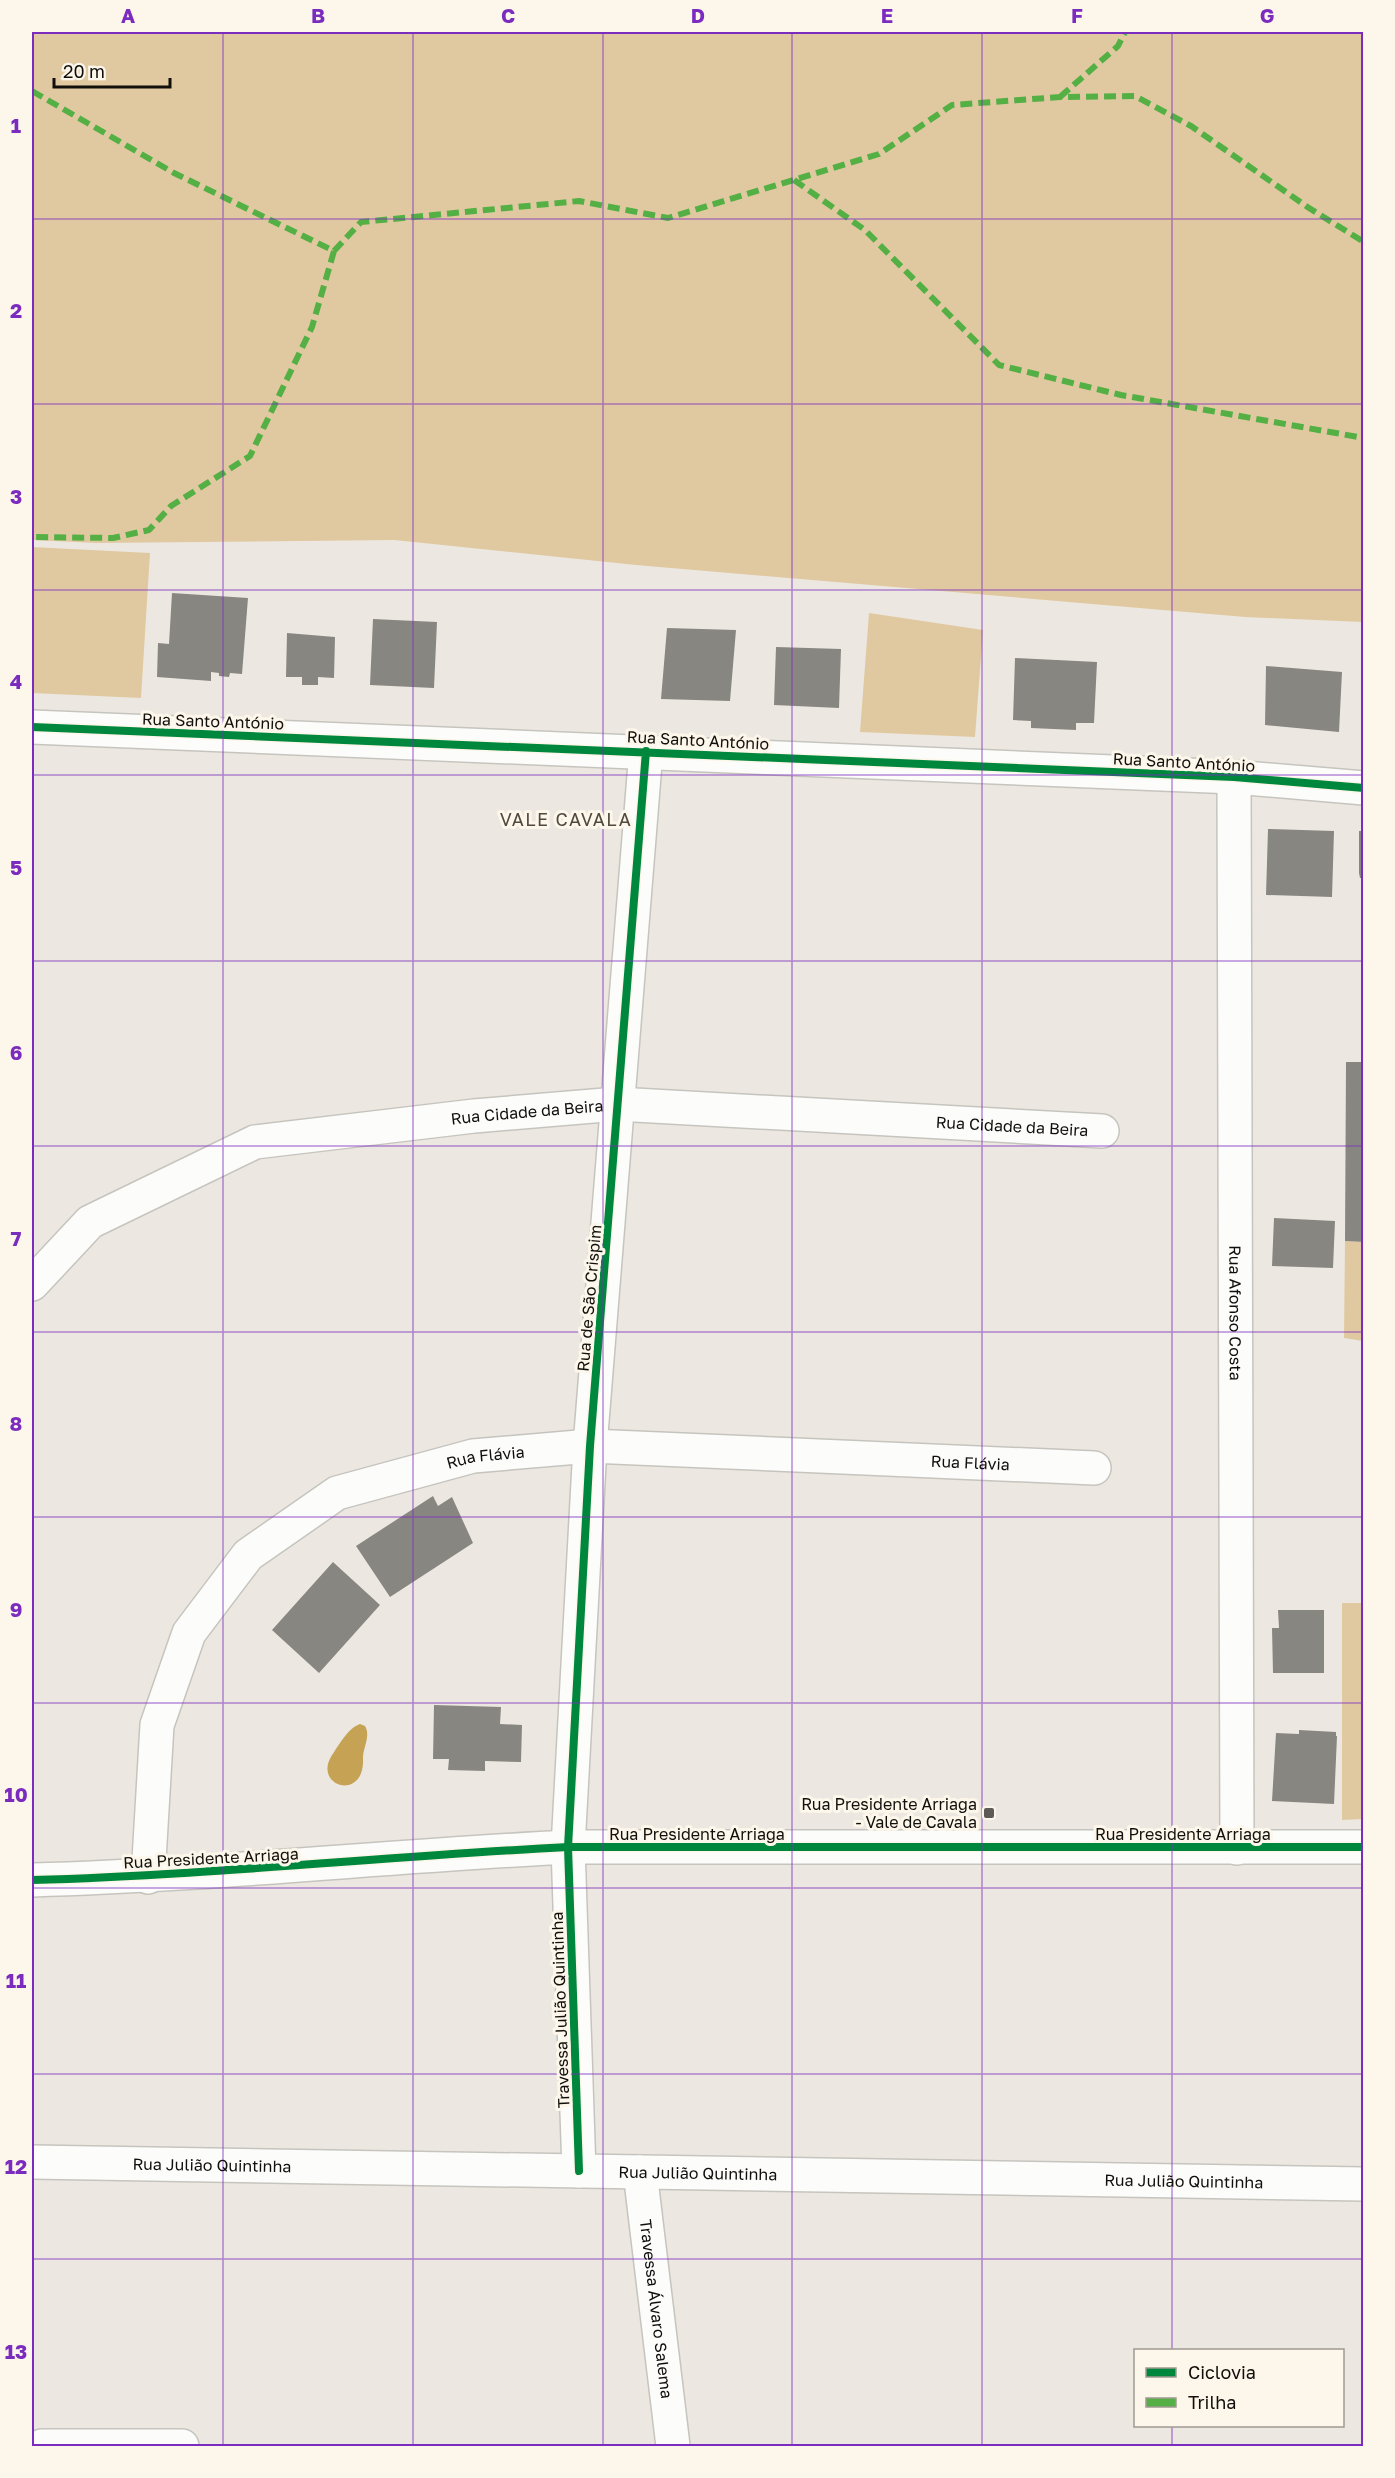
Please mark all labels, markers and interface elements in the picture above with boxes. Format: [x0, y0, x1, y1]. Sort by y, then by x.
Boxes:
text: A [121, 3, 135, 27]
text: B [311, 3, 325, 27]
text: C [501, 3, 515, 27]
text: D [691, 3, 705, 27]
text: E [881, 3, 893, 27]
text: F [1071, 3, 1083, 27]
text: G [1260, 3, 1274, 27]
scale bar [54, 51, 170, 89]
text: 20 m [63, 60, 105, 82]
text: 1 [11, 113, 21, 137]
text: 2 [10, 298, 22, 322]
text: 3 [10, 484, 22, 508]
text: 4 [10, 669, 22, 693]
street label: Rua Santo António [142, 709, 284, 733]
street label: Rua Santo António [626, 726, 770, 754]
street label: Rua Santo António [1112, 748, 1256, 776]
district label: VALE CAVALA [500, 808, 632, 830]
text: 5 [10, 855, 22, 879]
text: 6 [10, 1040, 22, 1064]
street label: Rua Cidade da Beira [450, 1095, 604, 1129]
street label: Rua Cidade da Beira [935, 1112, 1089, 1140]
street label: Rua de São Crispim [573, 1224, 605, 1372]
text: 7 [11, 1226, 22, 1250]
street label: Rua Afonso Costa [1225, 1245, 1246, 1381]
text: 8 [10, 1411, 22, 1435]
street label: Rua Flávia [444, 1442, 525, 1473]
street label: Rua Flávia [930, 1451, 1010, 1474]
text: 9 [10, 1597, 22, 1621]
text: 10 [4, 1782, 28, 1806]
place label: Rua Presidente Arriaga - Vale de Cavala [801, 1794, 977, 1832]
marker: Rua Presidente Arriaga - Vale de Cavala [982, 1806, 996, 1820]
street label: Rua Presidente Arriaga [609, 1824, 785, 1844]
street label: Rua Presidente Arriaga [1095, 1824, 1271, 1844]
street label: Rua Presidente Arriaga [123, 1843, 299, 1873]
street label: Travessa Julião Quintinha [547, 1911, 573, 2109]
text: 11 [6, 1968, 26, 1992]
text: 12 [5, 2154, 27, 2178]
street label: Rua Julião Quintinha [132, 2154, 292, 2176]
street label: Rua Julião Quintinha [618, 2162, 778, 2184]
street label: Rua Julião Quintinha [1104, 2170, 1263, 2192]
street label: Travessa Álvaro Salema [636, 2218, 677, 2400]
text: 13 [5, 2339, 27, 2363]
legend [1134, 2349, 1344, 2427]
text: Ciclovia [1188, 2361, 1256, 2383]
text: Trilha [1188, 2391, 1236, 2413]

